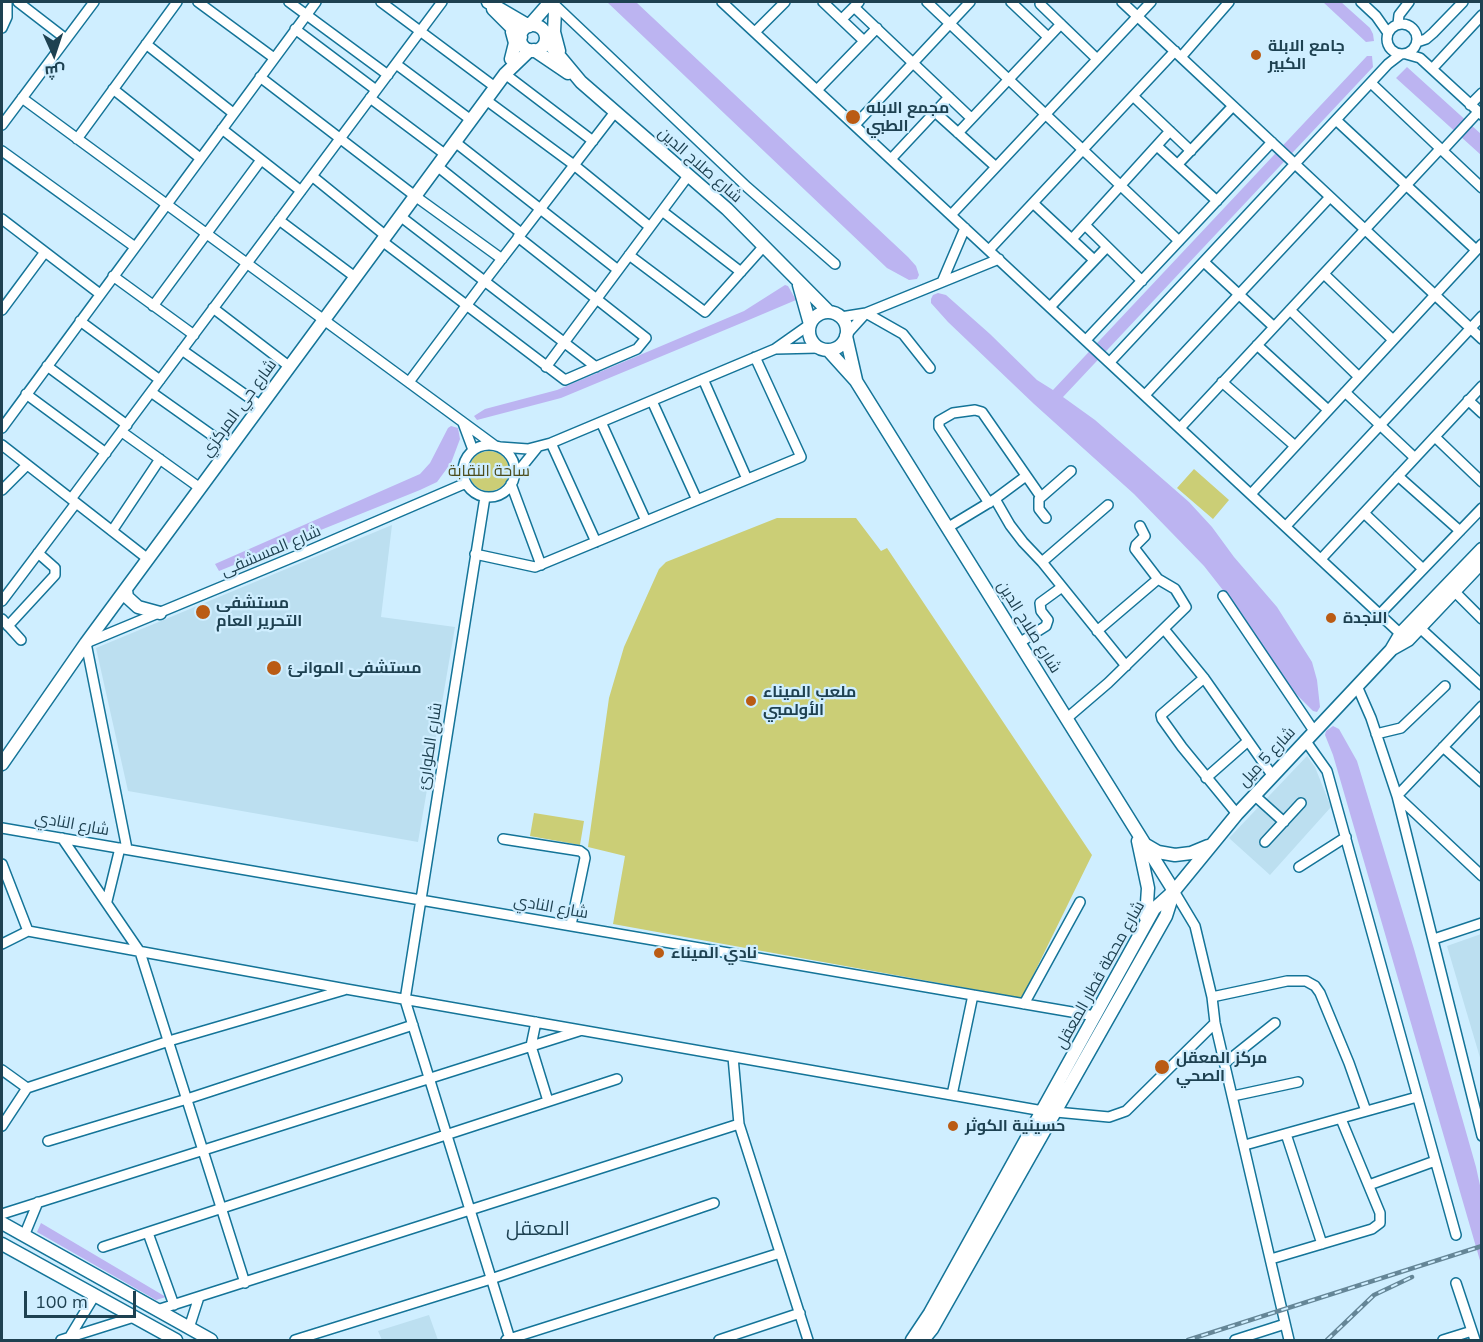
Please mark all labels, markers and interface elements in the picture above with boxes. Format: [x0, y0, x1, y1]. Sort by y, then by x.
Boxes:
north arrow [24, 24, 84, 84]
place label: جامع الابلة الكبير [1268, 36, 1345, 74]
marker: جامع الابلة الكبير [1249, 48, 1263, 62]
text: ش [44, 61, 66, 82]
place label: مجمع الابله الطبي [866, 98, 949, 136]
marker: مجمع الابله الطبي [844, 108, 862, 126]
street label: شارع صلاح الدين [654, 123, 746, 207]
street label: شارع حي المركزي [197, 356, 281, 460]
park label: ساحة النقابة [448, 461, 530, 481]
street label: شارع المسشفى [218, 521, 324, 581]
street label: شارع صلاح الدين [993, 577, 1065, 677]
place label: مستشفى التحرير العام [216, 593, 302, 631]
marker: مستشفى التحرير العام [194, 603, 212, 621]
place label: النجدة [1343, 608, 1387, 628]
marker: النجدة [1324, 611, 1338, 625]
place label: مستشفى الموانئ [288, 658, 422, 678]
marker: مستشفى الموانئ [265, 659, 283, 677]
place label: ملعب الميناء الأولمبي [763, 682, 856, 720]
marker: ملعب الميناء الأولمبي [744, 694, 758, 708]
street label: شارع الطوارئ [414, 701, 446, 791]
street label: شارع 5 ميل [1234, 723, 1300, 791]
street label: شارع النادي [33, 808, 111, 840]
street label: شارع النادي [512, 891, 590, 923]
street label: شارع محطة قطار المعقل [1051, 898, 1149, 1052]
place label: نادي الميناء [671, 943, 757, 963]
marker: نادي الميناء [652, 946, 666, 960]
place label: مركز المعقل الصحي [1176, 1048, 1267, 1086]
marker: مركز المعقل الصحي [1153, 1058, 1171, 1076]
place label: حسينية الكوثر [965, 1116, 1065, 1136]
marker: حسينية الكوثر [946, 1119, 960, 1133]
district label: المعقل [506, 1217, 570, 1241]
scale bar [27, 1279, 140, 1317]
text: 100 m [35, 1290, 88, 1313]

